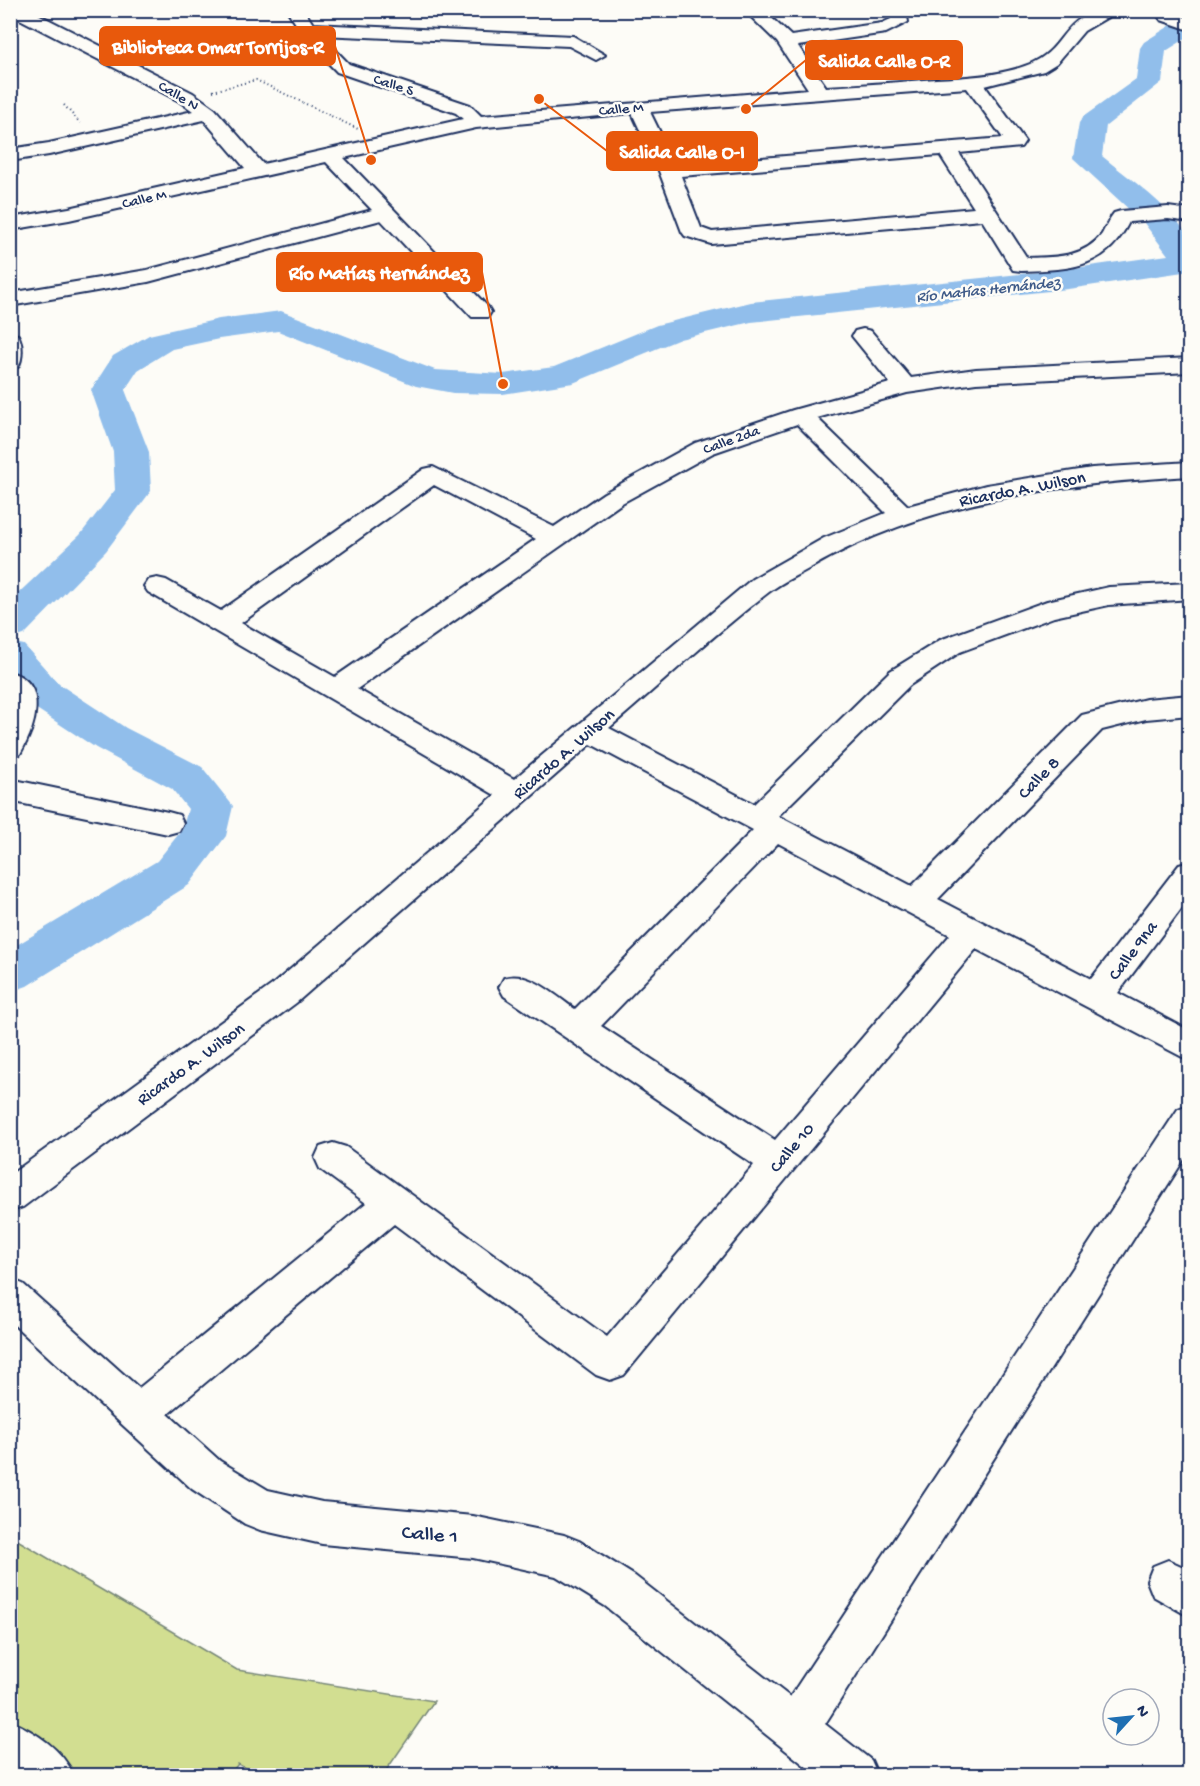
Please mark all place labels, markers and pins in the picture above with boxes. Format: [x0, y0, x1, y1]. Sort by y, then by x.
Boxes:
callout: Biblioteca Omar Torrijos-R [100, 27, 335, 65]
callout: Salida Calle O-R [806, 41, 962, 79]
callout: Salida Calle O-I [607, 132, 757, 170]
callout: Río Matías Hernández [277, 253, 482, 291]

